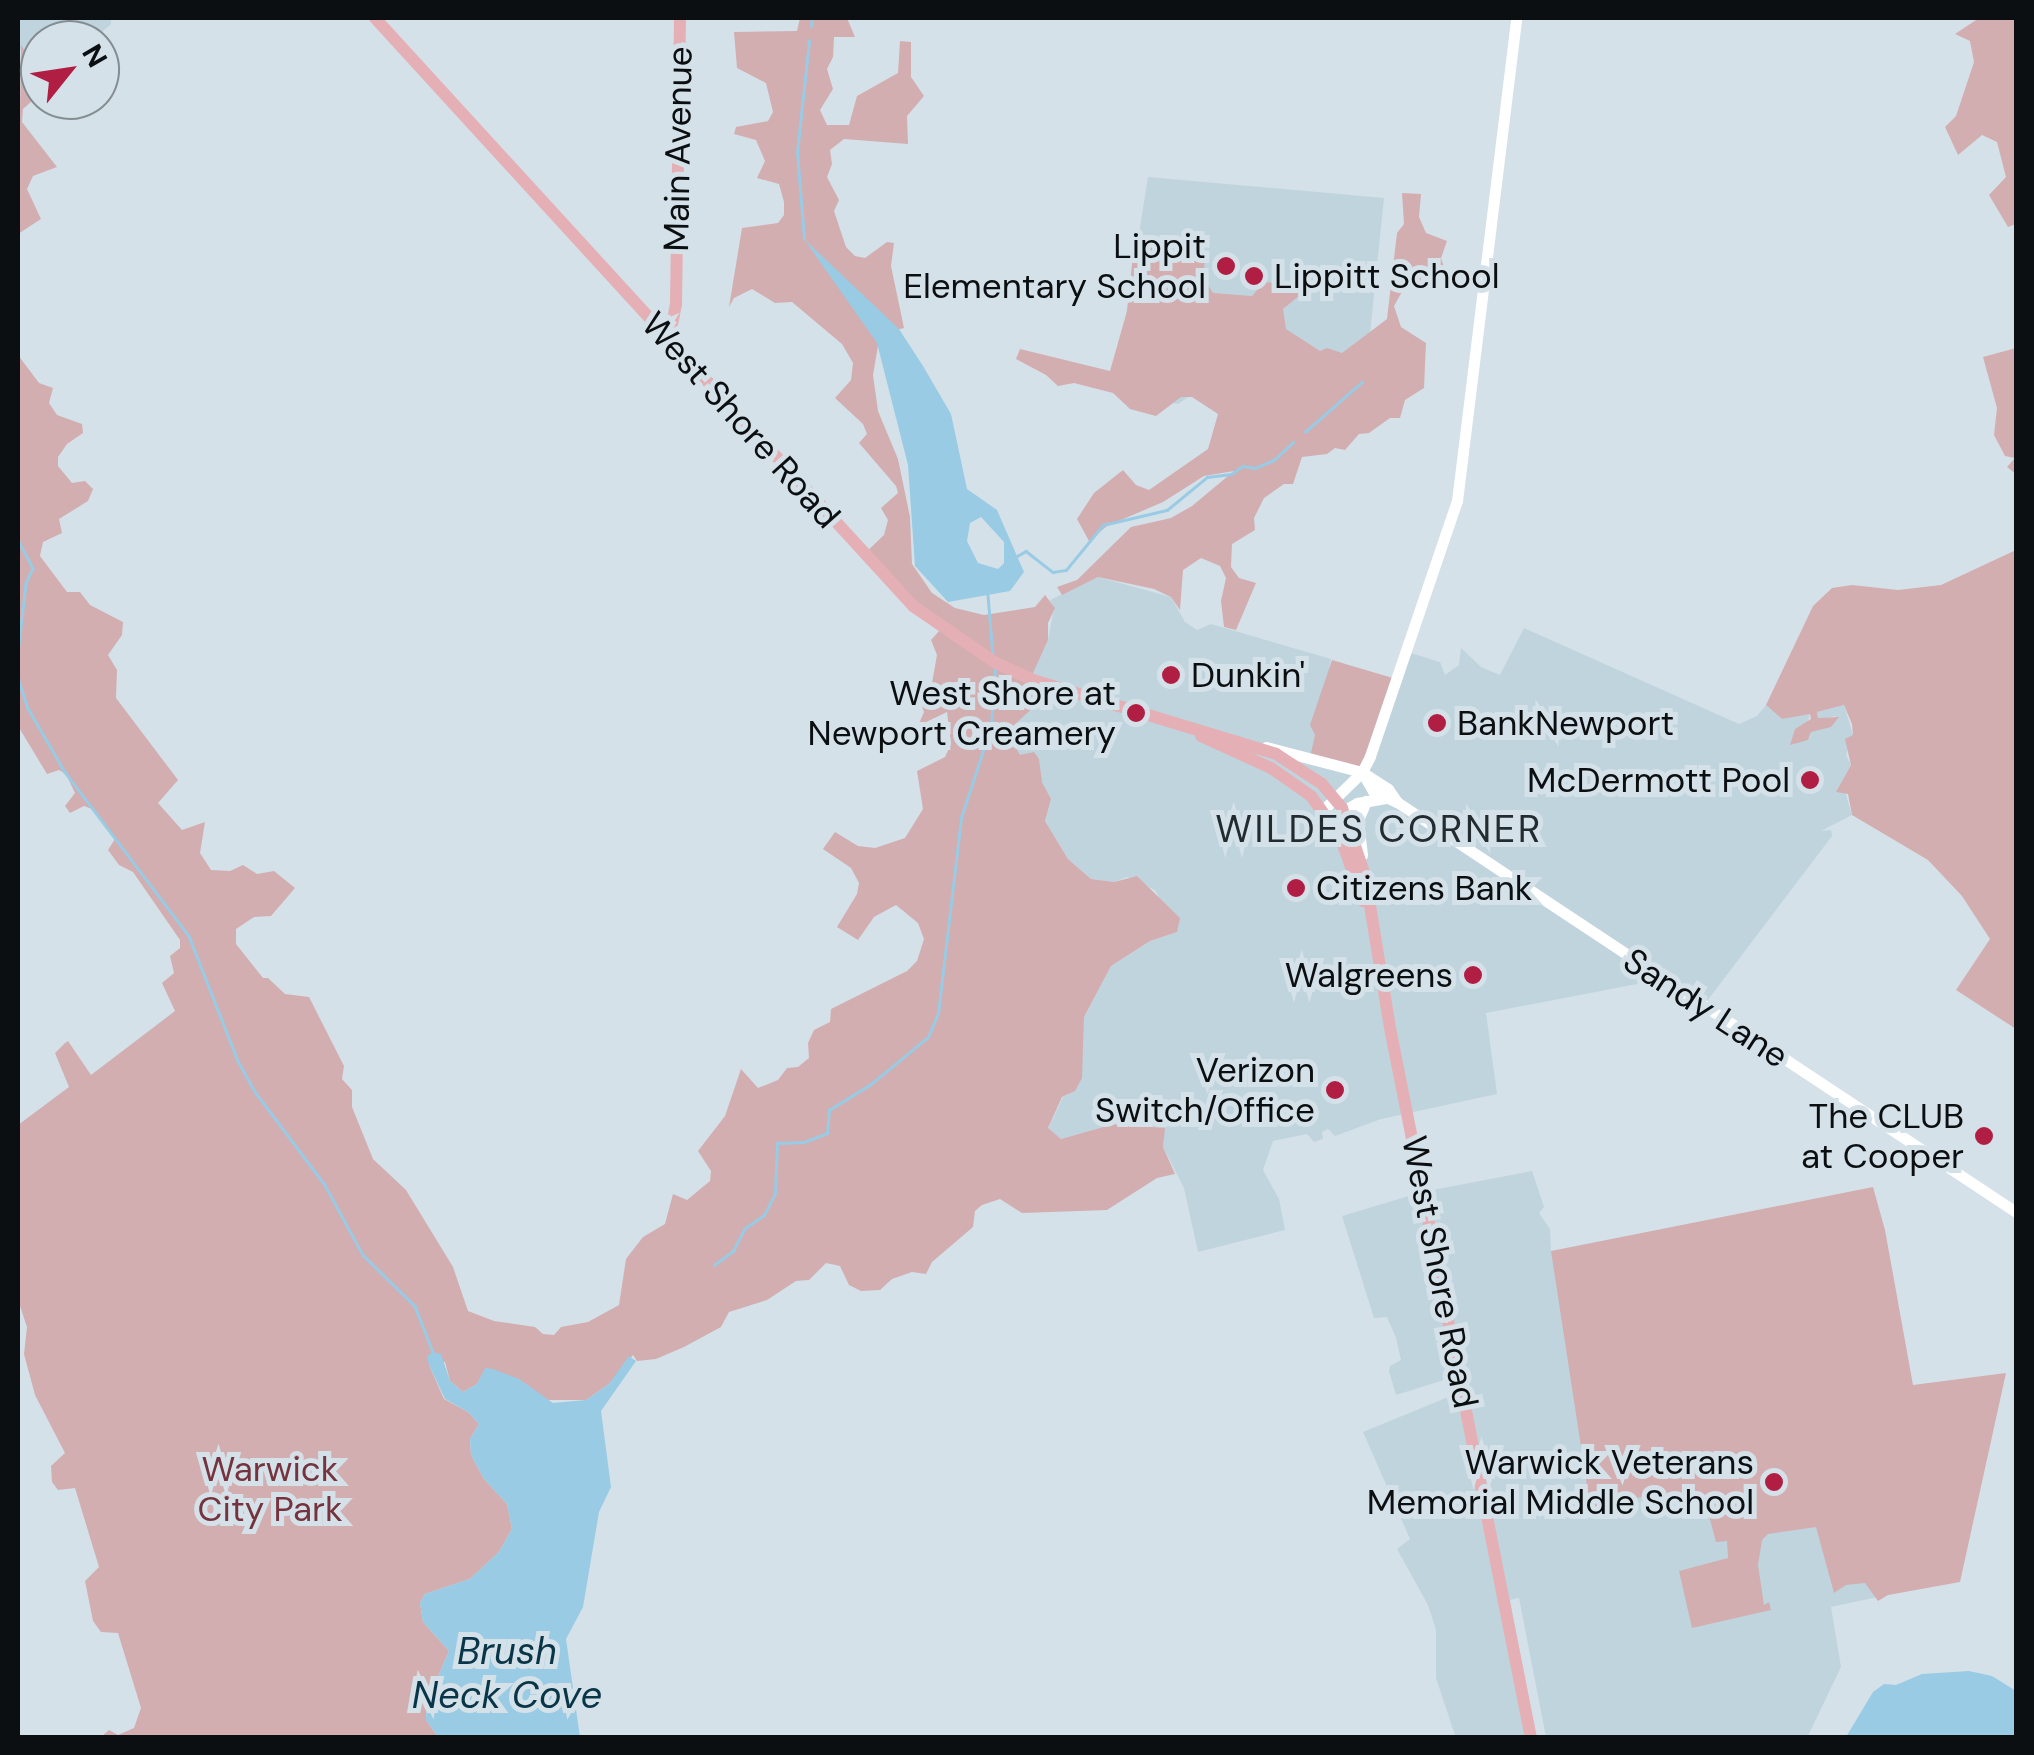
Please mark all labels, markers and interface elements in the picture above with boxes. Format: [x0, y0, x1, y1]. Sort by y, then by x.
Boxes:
north arrow [20, 20, 120, 120]
text: N [74, 38, 116, 74]
street label: Main Avenue [655, 46, 701, 252]
place label: Lippit Elementary School [903, 225, 1206, 307]
marker: Lippit Elementary School [1215, 255, 1237, 277]
place label: Lippitt School [1274, 255, 1500, 297]
marker: Lippitt School [1243, 265, 1265, 287]
street label: West Shore Road [633, 303, 849, 537]
place label: Dunkin' [1191, 654, 1305, 696]
marker: Dunkin' [1160, 664, 1182, 686]
place label: West Shore at Newport Creamery [808, 672, 1116, 754]
marker: West Shore at Newport Creamery [1125, 702, 1147, 724]
place label: BankNewport [1457, 702, 1674, 744]
marker: BankNewport [1426, 712, 1448, 734]
place label: McDermott Pool [1527, 759, 1790, 801]
marker: McDermott Pool [1799, 769, 1821, 791]
district label: WILDES CORNER [1215, 807, 1543, 853]
place label: Citizens Bank [1316, 867, 1532, 909]
marker: Citizens Bank [1285, 877, 1307, 899]
street label: Sandy Lane [1616, 939, 1796, 1077]
place label: Walgreens [1285, 954, 1453, 996]
marker: Walgreens [1462, 964, 1484, 986]
place label: Verizon Switch/Office [1095, 1049, 1315, 1131]
marker: Verizon Switch/Office [1324, 1079, 1346, 1101]
place label: The CLUB at Cooper [1801, 1095, 1964, 1177]
marker: The CLUB at Cooper [1973, 1125, 1995, 1147]
street label: West Shore Road [1393, 1133, 1487, 1411]
place label: Warwick Veterans Memorial Middle School [1367, 1441, 1754, 1523]
park label: Warwick City Park [197, 1448, 343, 1530]
marker: Warwick Veterans Memorial Middle School [1763, 1471, 1785, 1493]
water label: Brush Neck Cove [412, 1629, 602, 1718]

